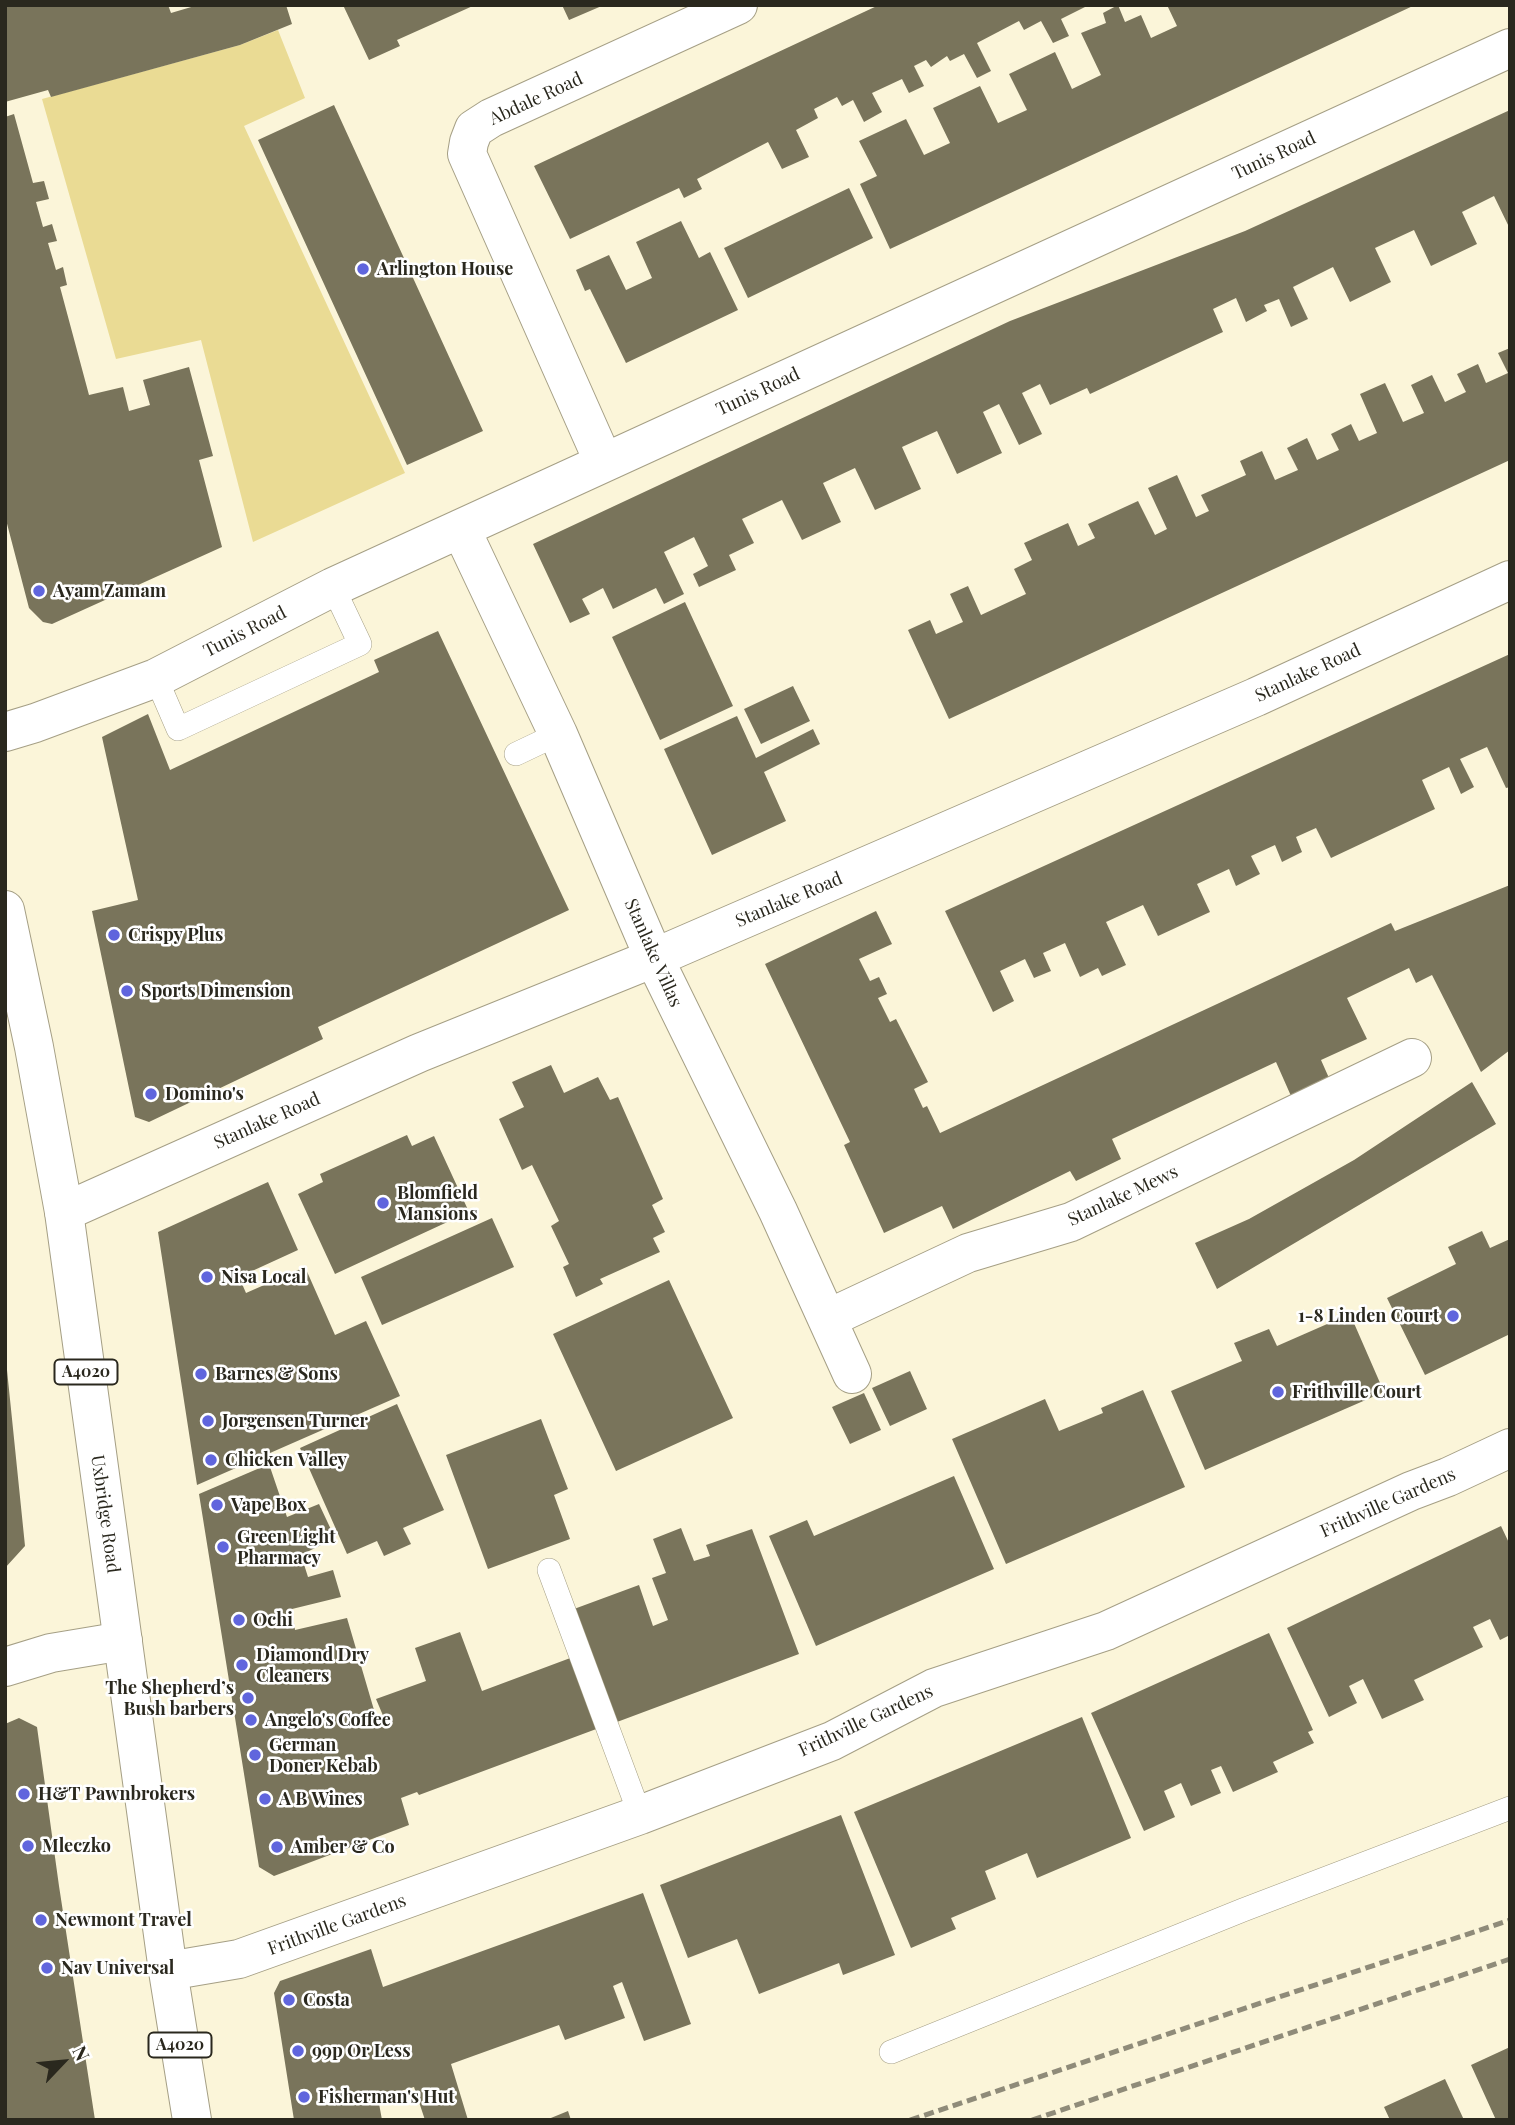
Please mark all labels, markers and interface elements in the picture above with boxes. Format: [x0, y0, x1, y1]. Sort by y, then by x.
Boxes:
street label: Abdale Road [486, 68, 586, 130]
street label: Tunis Road [1229, 127, 1319, 185]
place label: Arlington House [377, 258, 513, 280]
marker: Arlington House [355, 261, 371, 277]
street label: Tunis Road [713, 363, 803, 421]
place label: Ayam Zamam [53, 580, 166, 602]
marker: Ayam Zamam [31, 583, 47, 599]
street label: Tunis Road [200, 602, 290, 662]
street label: Stanlake Road [1252, 639, 1364, 707]
street label: Stanlake Road [732, 868, 846, 932]
street label: Stanlake Villas [619, 895, 687, 1011]
place label: Crispy Plus [128, 924, 223, 946]
marker: Crispy Plus [106, 927, 122, 943]
place label: Sports Dimension [141, 980, 291, 1002]
marker: Sports Dimension [119, 983, 135, 999]
place label: Domino's [165, 1083, 244, 1105]
marker: Domino's [143, 1086, 159, 1102]
street label: Stanlake Road [211, 1088, 323, 1154]
street label: Stanlake Mews [1064, 1161, 1182, 1231]
place label: Blomfield Mansions [397, 1182, 478, 1224]
marker: Blomfield Mansions [375, 1195, 391, 1211]
place label: Nisa Local [221, 1266, 306, 1288]
marker: Nisa Local [199, 1269, 215, 1285]
place label: 1-8 Linden Court [1298, 1305, 1439, 1327]
marker: 1-8 Linden Court [1445, 1308, 1461, 1324]
road number: A4020 [55, 1360, 118, 1384]
place label: Barnes & Sons [215, 1363, 338, 1385]
marker: Barnes & Sons [193, 1366, 209, 1382]
place label: Frithville Court [1292, 1381, 1422, 1403]
marker: Frithville Court [1270, 1384, 1286, 1400]
place label: Jorgensen Turner [222, 1410, 368, 1432]
marker: Jorgensen Turner [200, 1413, 216, 1429]
place label: Chicken Valley [225, 1449, 347, 1471]
marker: Chicken Valley [203, 1452, 219, 1468]
street label: Uxbridge Road [86, 1454, 124, 1574]
street label: Frithville Gardens [1317, 1464, 1459, 1542]
place label: Vape Box [231, 1494, 307, 1516]
marker: Vape Box [209, 1497, 225, 1513]
place label: Green Light Pharmacy [237, 1526, 336, 1568]
marker: Green Light Pharmacy [215, 1539, 231, 1555]
place label: Ochi [253, 1609, 293, 1631]
marker: Ochi [231, 1612, 247, 1628]
place label: Diamond Dry Cleaners [256, 1644, 369, 1686]
marker: Diamond Dry Cleaners [234, 1657, 250, 1673]
place label: The Shepherd’s Bush barbers [105, 1677, 234, 1720]
street label: Frithville Gardens [795, 1680, 937, 1762]
marker: The Shepherd’s Bush barbers [240, 1690, 256, 1706]
place label: Angelo's Coffee [265, 1709, 391, 1731]
marker: Angelo's Coffee [243, 1712, 259, 1728]
place label: German Doner Kebab [269, 1734, 378, 1776]
marker: German Doner Kebab [247, 1747, 263, 1763]
place label: H&T Pawnbrokers [38, 1783, 195, 1805]
marker: H&T Pawnbrokers [16, 1786, 32, 1802]
place label: A B Wines [279, 1788, 363, 1810]
marker: A B Wines [257, 1791, 273, 1807]
place label: Mleczko [42, 1835, 111, 1857]
place label: Amber & Co [291, 1836, 395, 1858]
marker: Mleczko [20, 1838, 36, 1854]
marker: Amber & Co [269, 1839, 285, 1855]
street label: Frithville Gardens [265, 1890, 409, 1960]
place label: Newmont Travel [55, 1909, 192, 1931]
marker: Newmont Travel [33, 1912, 49, 1928]
place label: Nav Universal [61, 1957, 174, 1979]
marker: Nav Universal [39, 1960, 55, 1976]
place label: Costa [303, 1989, 350, 2011]
marker: Costa [281, 1992, 297, 2008]
north arrow [28, 2027, 98, 2097]
road number: A4020 [148, 2033, 212, 2058]
place label: 99p Or Less [312, 2040, 410, 2062]
text: N [67, 2041, 97, 2065]
marker: 99p Or Less [290, 2043, 306, 2059]
place label: Fisherman's Hut [318, 2086, 455, 2108]
marker: Fisherman's Hut [296, 2089, 312, 2105]

